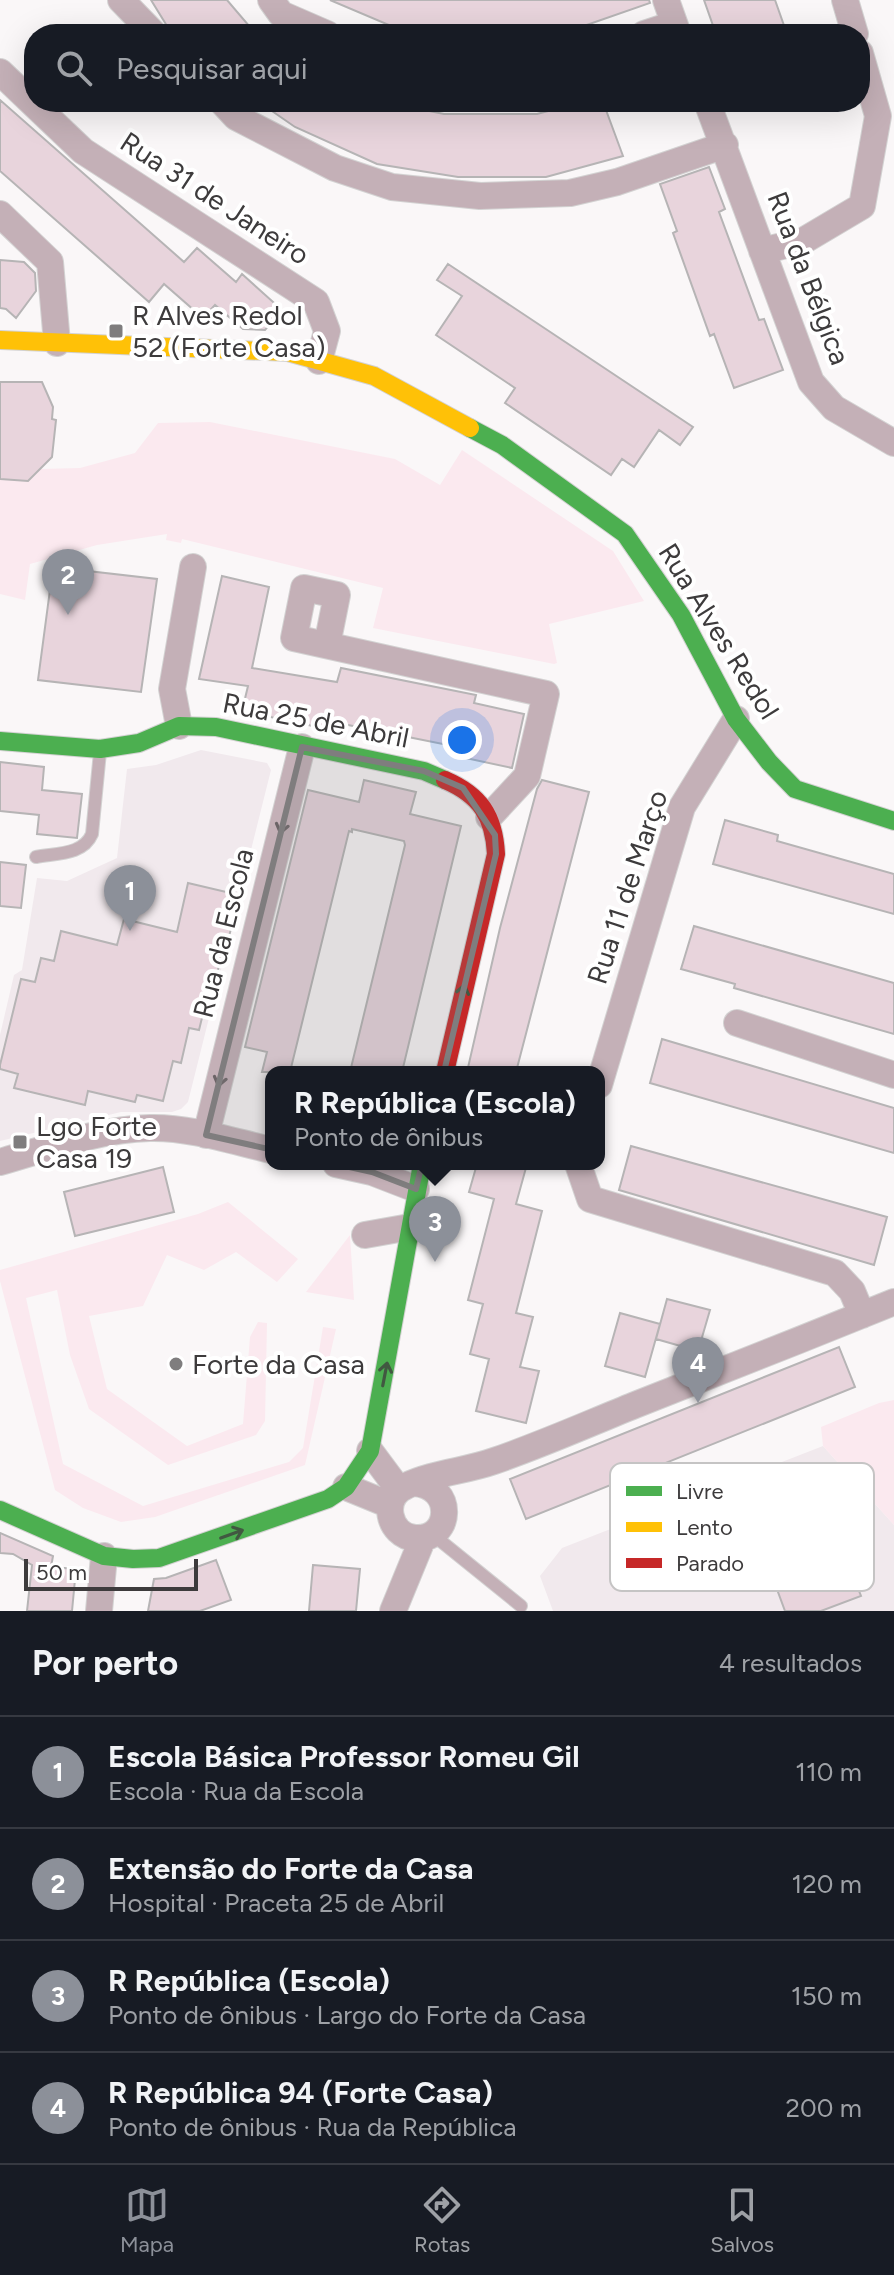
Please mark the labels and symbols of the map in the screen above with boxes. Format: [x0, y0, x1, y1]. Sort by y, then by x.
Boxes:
street label: Rua 31 de Janeiro [114, 124, 316, 272]
street label: Rua da Bélgica [760, 187, 858, 369]
place label: R Alves Redol 52 (Forte Casa) [132, 298, 326, 364]
marker: R Alves Redol 52 (Forte Casa) [107, 322, 125, 340]
street label: Rua Alves Redol [651, 537, 787, 725]
pin: 2 [42, 549, 94, 615]
street label: Rua 25 de Abril [220, 685, 412, 755]
your location [442, 720, 482, 760]
street label: Rua 11 de Março [580, 786, 674, 988]
one-way arrow [275, 809, 290, 835]
street label: Rua da Escola [186, 845, 260, 1021]
pin: 1 [104, 865, 156, 931]
one-way arrow [455, 984, 470, 1009]
one-way arrow [213, 1061, 228, 1087]
place label: Lgo Forte Casa 19 [36, 1109, 157, 1175]
marker: Lgo Forte Casa 19 [11, 1133, 29, 1151]
pin: 3 [409, 1196, 461, 1262]
pin: 4 [672, 1337, 724, 1403]
place label: Forte da Casa [192, 1347, 365, 1381]
marker: Forte da Casa [167, 1355, 185, 1373]
one-way arrow [378, 1362, 393, 1387]
legend [610, 1463, 874, 1591]
text: Livre [676, 1478, 723, 1505]
text: Lento [676, 1514, 733, 1541]
one-way arrow [219, 1526, 244, 1540]
text: Parado [676, 1550, 744, 1577]
scale bar [24, 1555, 198, 1591]

